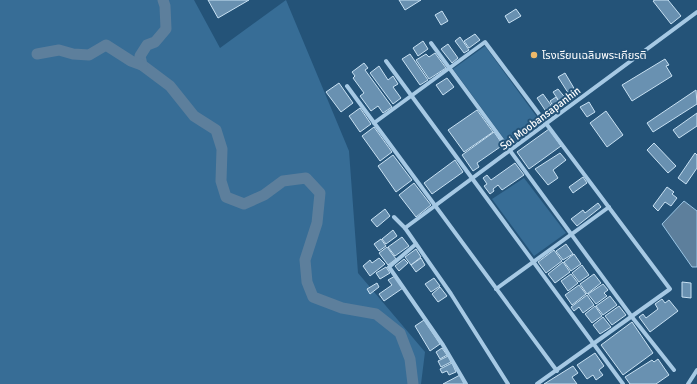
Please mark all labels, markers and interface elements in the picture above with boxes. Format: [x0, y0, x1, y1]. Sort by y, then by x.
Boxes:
place label: โรงเรียนเฉลิมพระเกียรติ [542, 49, 647, 62]
marker: โรงเรียนเฉลิมพระเกียรติ [529, 50, 539, 60]
street label: Soi Moobansapanhin [497, 84, 583, 153]

